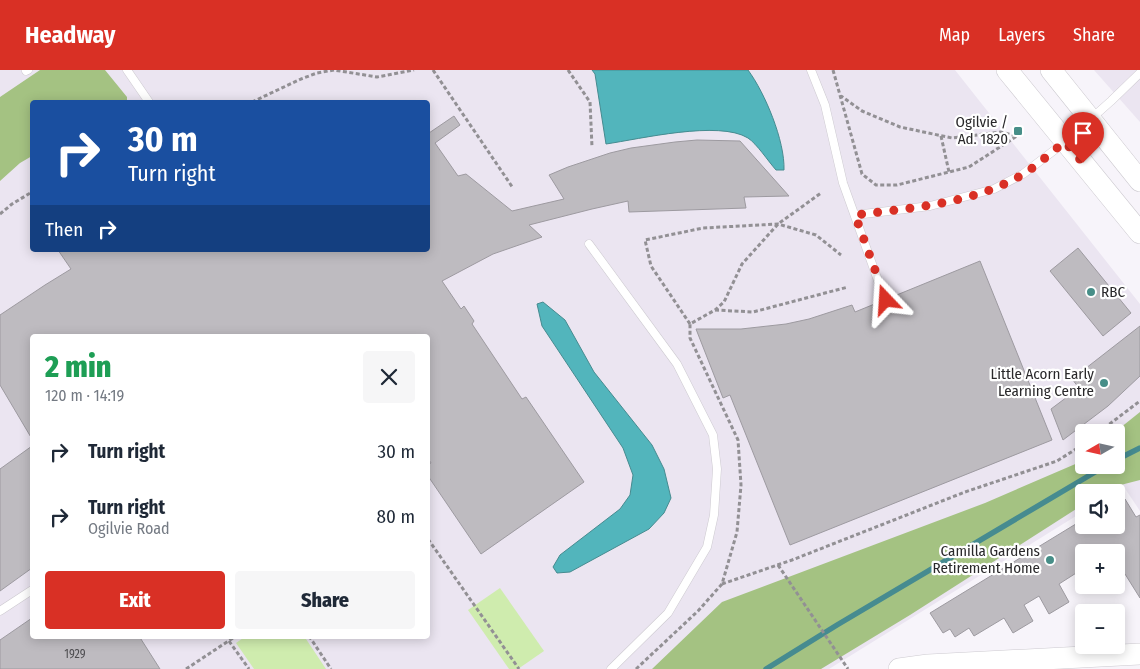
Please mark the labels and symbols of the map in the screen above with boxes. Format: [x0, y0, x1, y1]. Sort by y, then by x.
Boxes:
pin [1062, 112, 1104, 163]
place label: Ogilvie / Ad. 1820 [956, 113, 1008, 148]
marker: Ogilvie / Ad. 1820 [1012, 125, 1024, 137]
position arrow [859, 273, 911, 325]
place label: RBC [1101, 283, 1125, 301]
marker: RBC [1085, 286, 1097, 298]
place label: Little Acorn Early Learning Centre [991, 365, 1094, 400]
marker: Little Acorn Early Learning Centre [1098, 377, 1110, 389]
north arrow [1075, 424, 1125, 474]
place label: Camilla Gardens Retirement Home [933, 542, 1040, 577]
marker: Camilla Gardens Retirement Home [1044, 554, 1056, 566]
house number: 1929 [64, 647, 86, 661]

